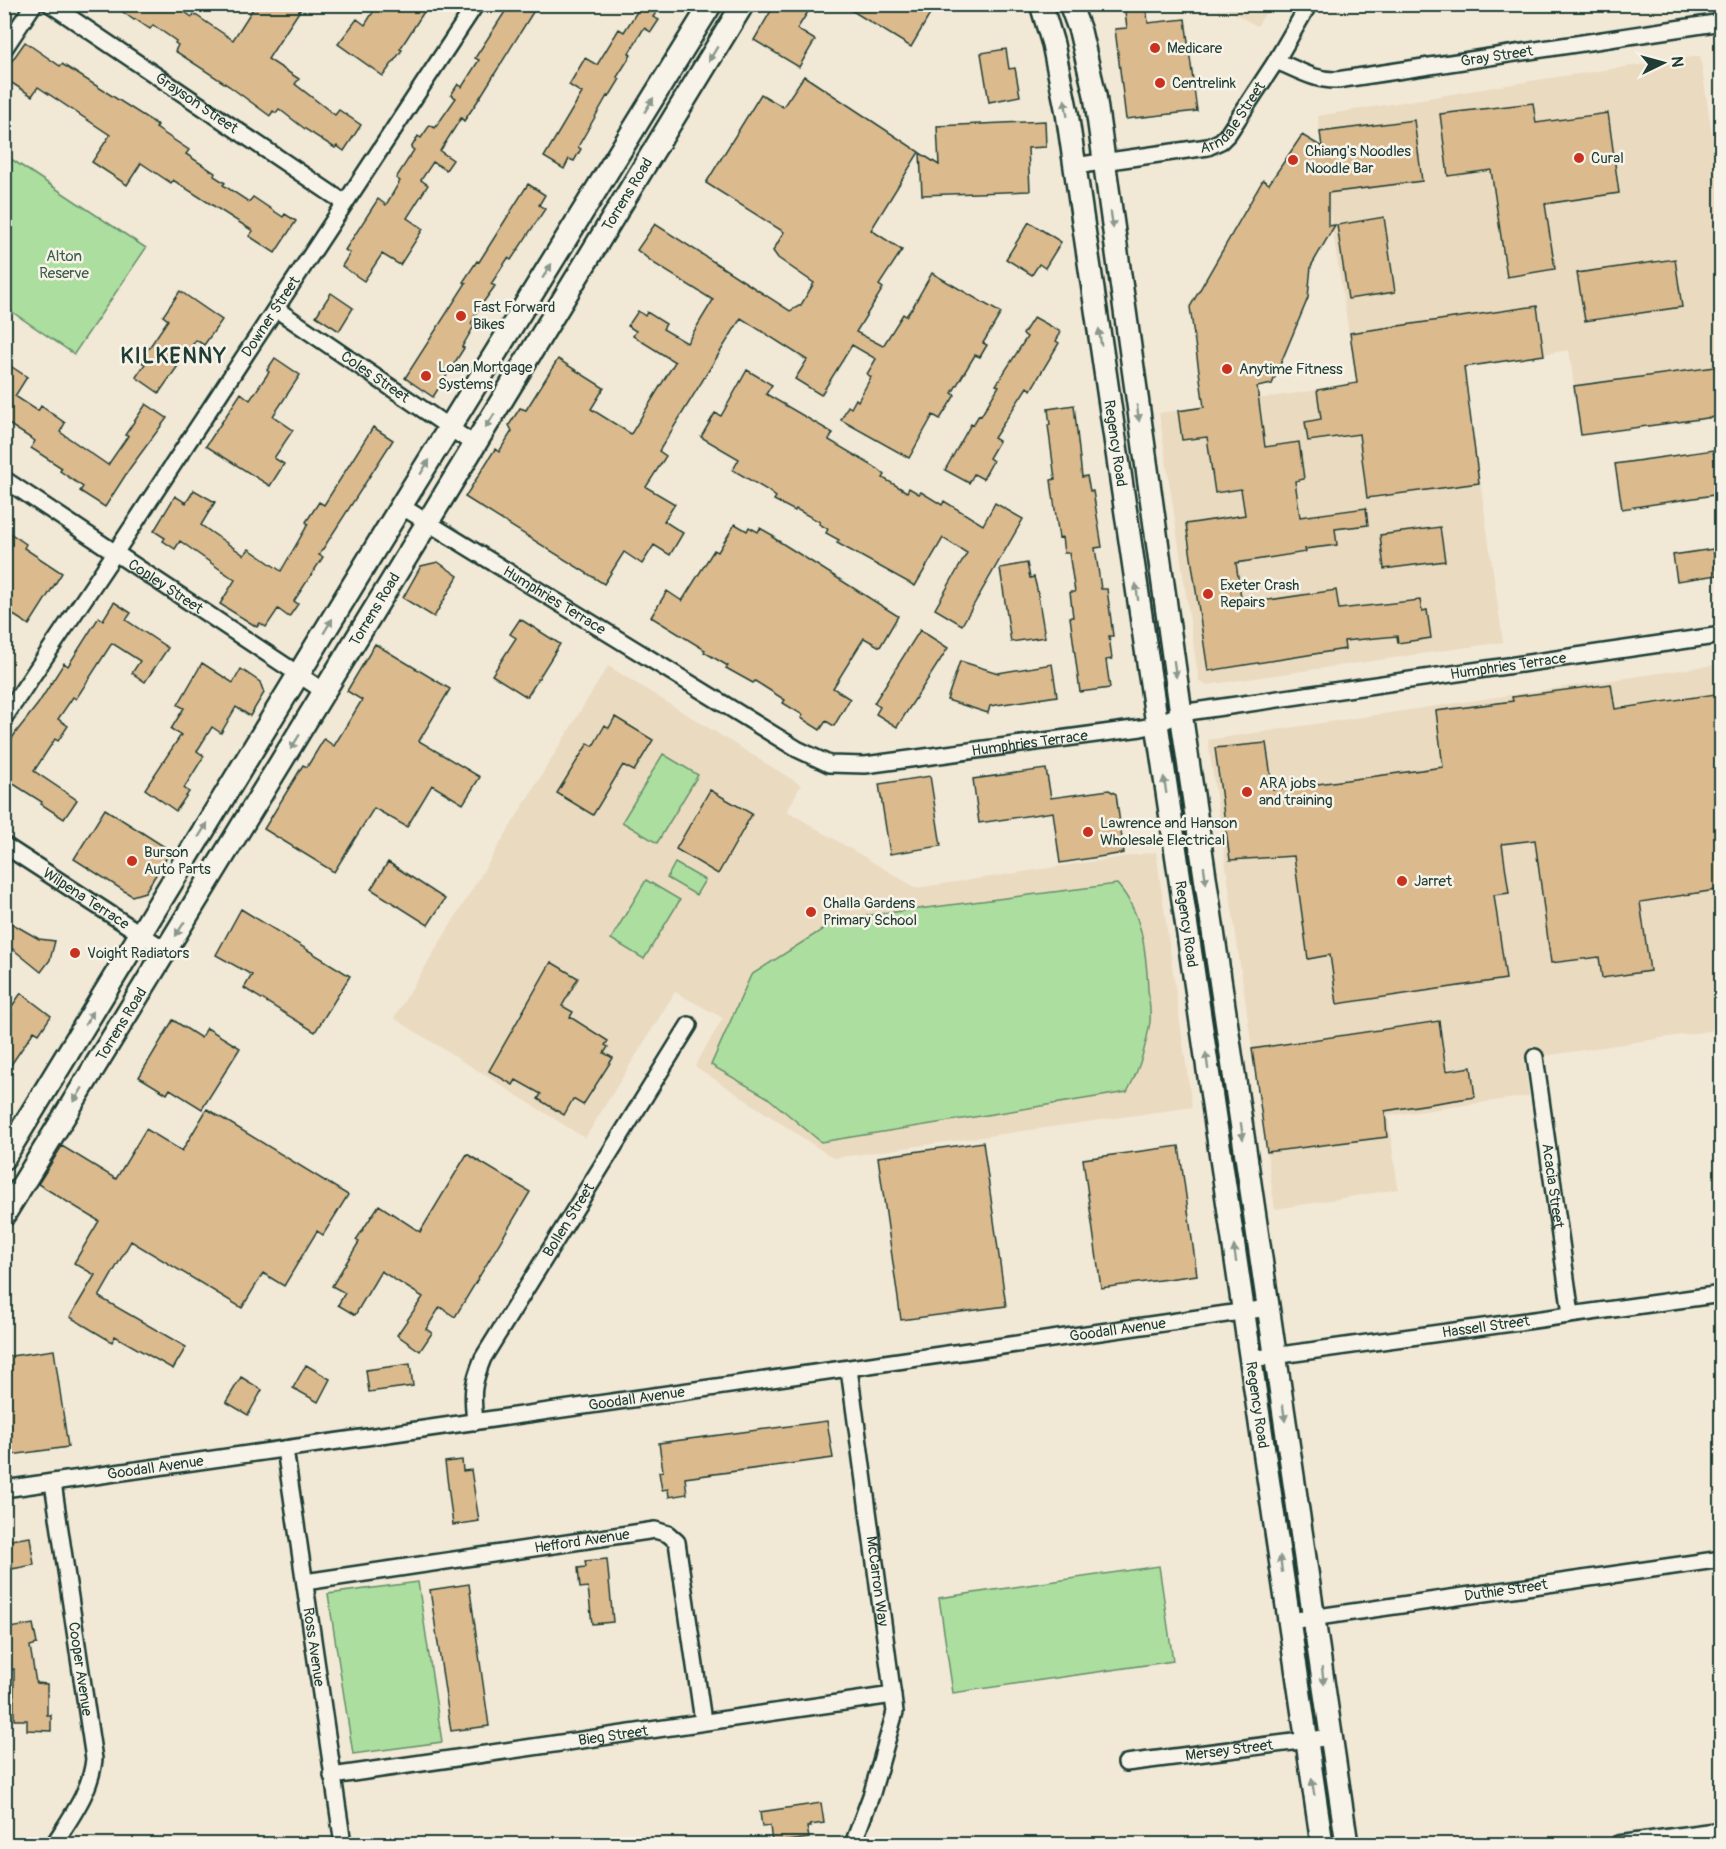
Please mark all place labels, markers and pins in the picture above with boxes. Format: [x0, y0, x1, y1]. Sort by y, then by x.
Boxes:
place label: Medicare [1167, 39, 1223, 58]
marker: Medicare [1148, 41, 1162, 55]
place label: Centrelink [1172, 74, 1237, 93]
marker: Centrelink [1153, 76, 1167, 90]
place label: Chiang's Noodles Noodle Bar [1305, 142, 1411, 178]
place label: Cural [1591, 149, 1624, 168]
marker: Cural [1572, 151, 1586, 165]
marker: Chiang's Noodles Noodle Bar [1286, 153, 1300, 167]
place label: Fast Forward Bikes [473, 298, 555, 334]
marker: Fast Forward Bikes [454, 309, 468, 323]
place label: Loan Mortgage Systems [438, 358, 533, 394]
place label: Anytime Fitness [1239, 360, 1343, 379]
marker: Anytime Fitness [1220, 362, 1234, 376]
marker: Loan Mortgage Systems [419, 369, 433, 383]
place label: Exeter Crash Repairs [1220, 576, 1299, 612]
marker: Exeter Crash Repairs [1201, 587, 1215, 601]
place label: ARA jobs and training [1259, 774, 1333, 810]
marker: ARA jobs and training [1240, 785, 1254, 799]
place label: Lawrence and Hanson Wholesale Electrical [1100, 814, 1237, 850]
marker: Lawrence and Hanson Wholesale Electrical [1081, 825, 1095, 839]
place label: Burson Auto Parts [144, 843, 211, 879]
marker: Burson Auto Parts [125, 854, 139, 868]
place label: Jarret [1414, 872, 1453, 891]
marker: Jarret [1395, 874, 1409, 888]
place label: Challa Gardens Primary School [823, 894, 917, 930]
marker: Challa Gardens Primary School [804, 905, 818, 919]
place label: Voight Radiators [87, 944, 189, 963]
marker: Voight Radiators [68, 946, 82, 960]

